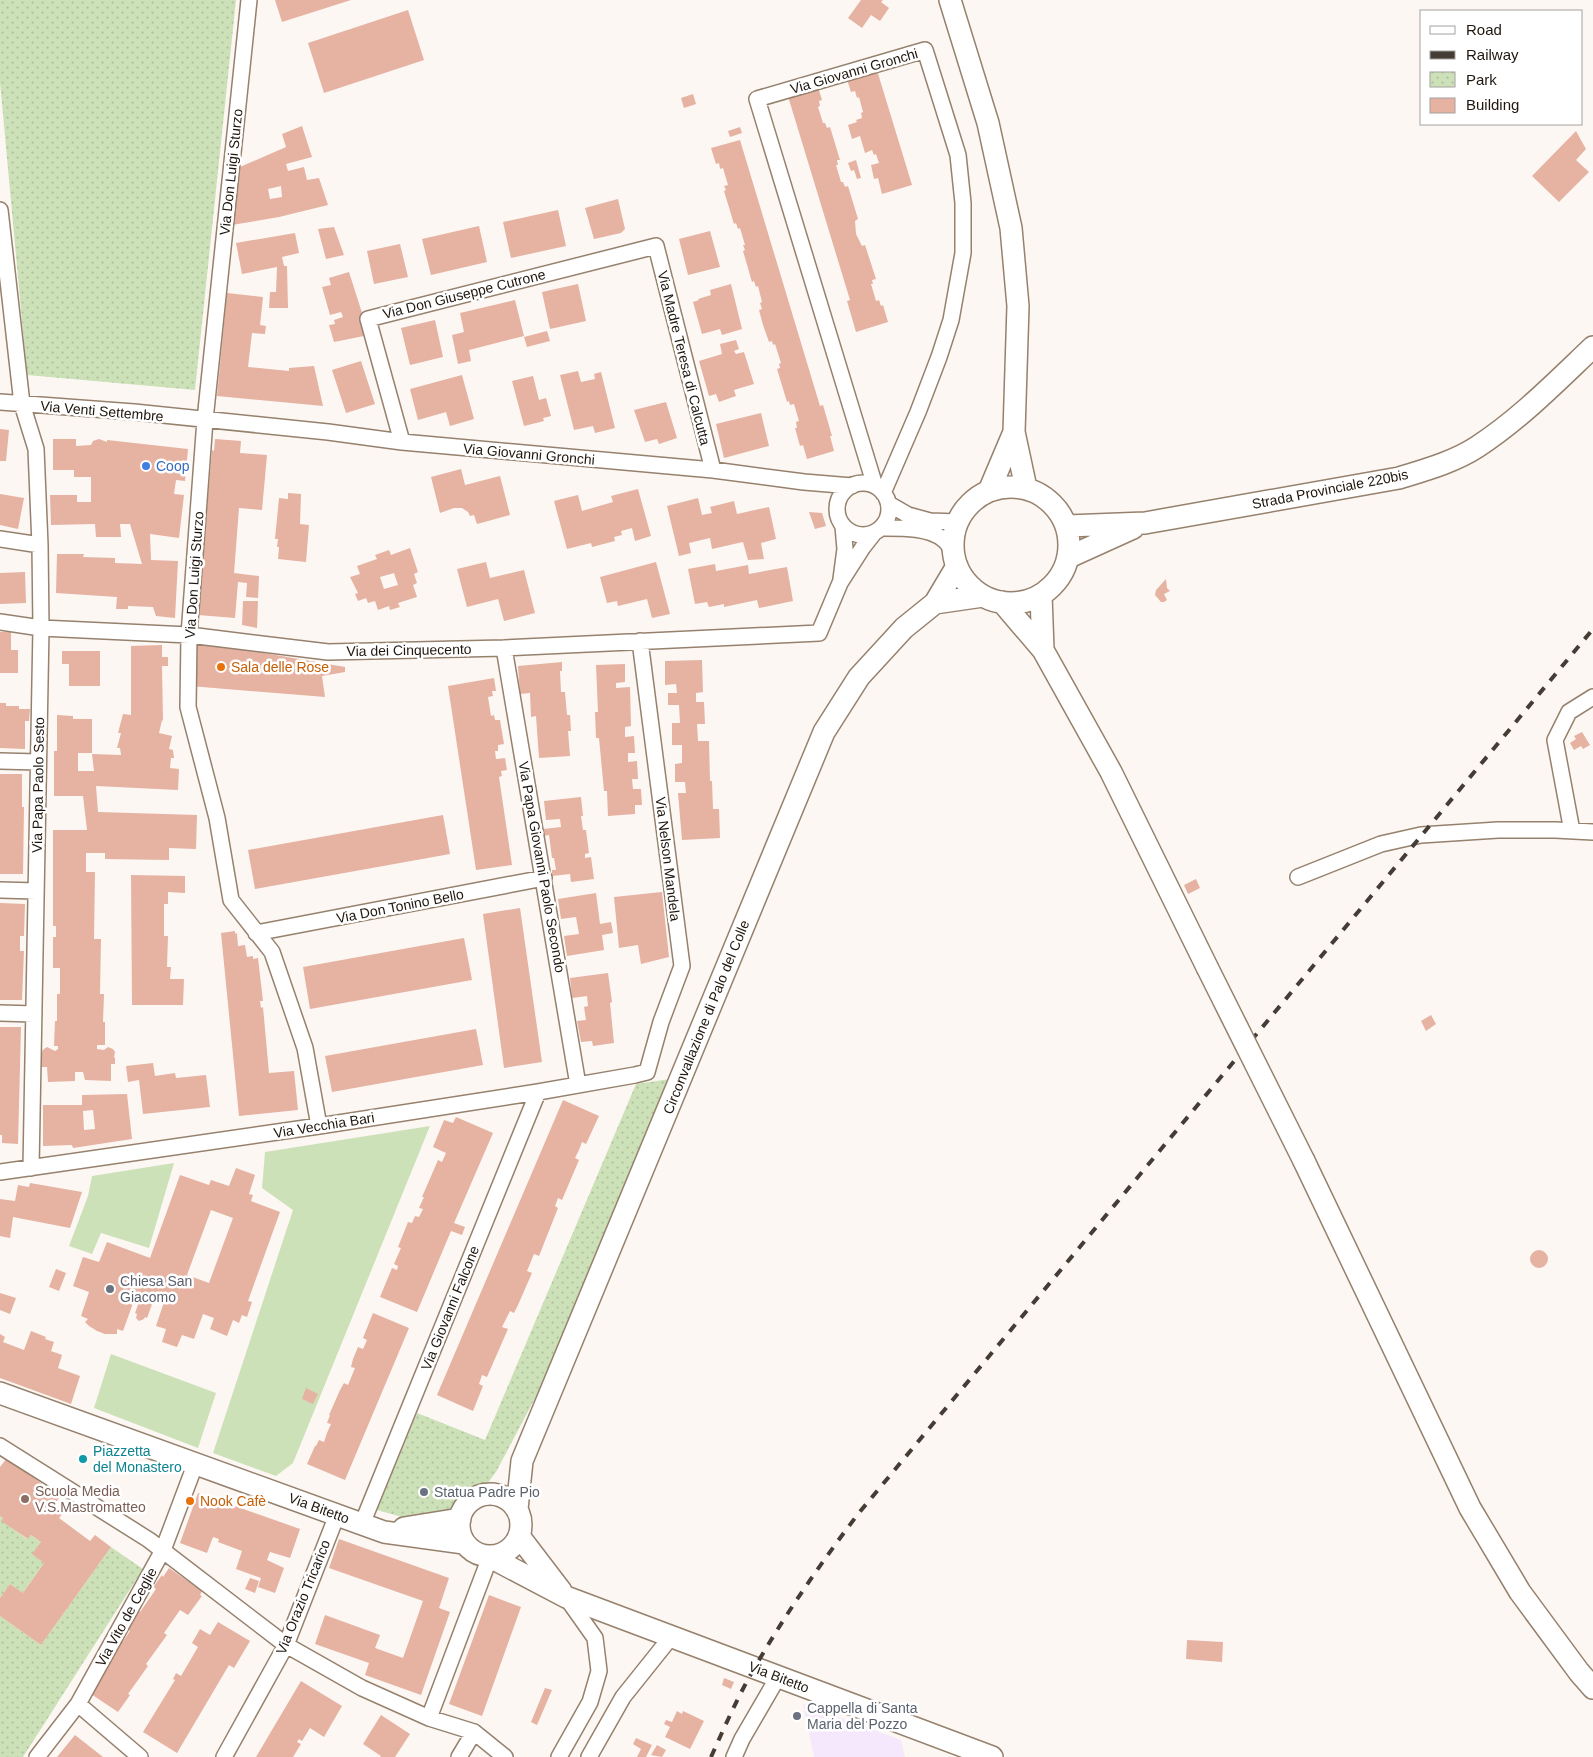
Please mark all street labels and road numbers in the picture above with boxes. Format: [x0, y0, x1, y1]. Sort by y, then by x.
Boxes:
street label: Via Giovanni Gronchi [788, 45, 920, 97]
street label: Via Don Luigi Sturzo [216, 108, 246, 236]
street label: Via Don Giuseppe Cutrone [381, 266, 547, 322]
street label: Via Madre Teresa di Calcutta [655, 269, 713, 447]
street label: Via Venti Settembre [40, 398, 164, 424]
street label: Via Giovanni Gronchi [463, 440, 595, 468]
street label: Strada Provinciale 220bis [1251, 466, 1409, 512]
street label: Via Don Luigi Sturzo [182, 511, 206, 639]
street label: Via dei Cinquecento [346, 641, 472, 659]
street label: Via Papa Paolo Sesto [29, 717, 47, 853]
street label: Via Papa Giovanni Paolo Secondo [515, 760, 569, 974]
street label: Via Nelson Mandela [652, 796, 684, 922]
street label: Via Don Tonino Bello [335, 886, 465, 926]
street label: Circonvallazione di Palo del Colle [660, 917, 752, 1116]
street label: Via Vecchia Bari [273, 1109, 375, 1141]
street label: Via Giovanni Falcone [418, 1243, 482, 1373]
street label: Via Bitetto [286, 1490, 352, 1526]
street label: Via Orazio Tricarico [273, 1537, 333, 1657]
street label: Via Vito de Ceglie [92, 1564, 160, 1669]
street label: Via Bitetto [746, 1658, 812, 1696]

